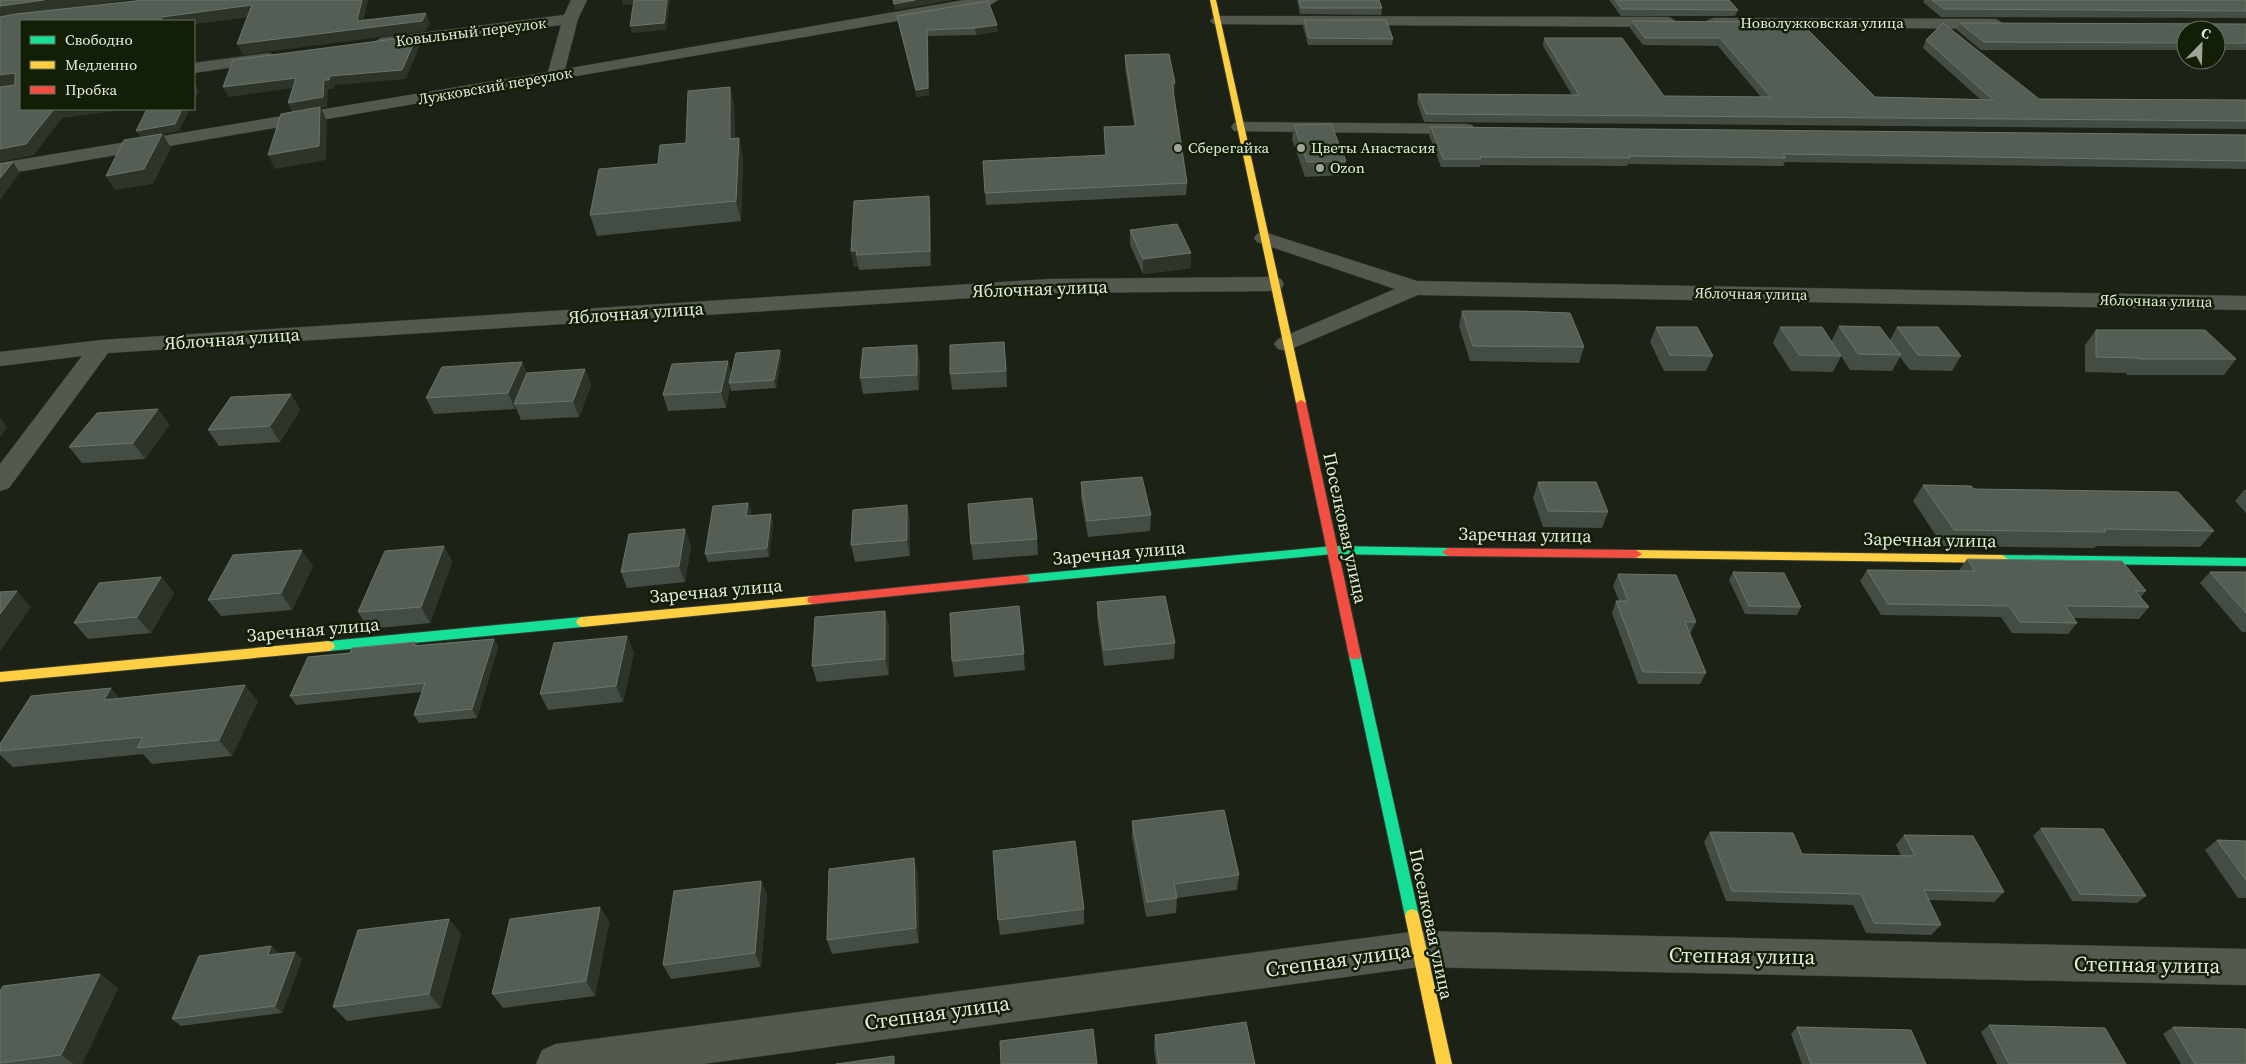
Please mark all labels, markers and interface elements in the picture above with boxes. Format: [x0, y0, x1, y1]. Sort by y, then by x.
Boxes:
street label: Ковыльный переулок [394, 12, 548, 51]
street label: Новолужковская улица [1740, 12, 1904, 33]
legend [20, 20, 195, 110]
north arrow [2176, 20, 2226, 70]
text: С [2198, 22, 2214, 44]
text: Свободно [65, 29, 133, 50]
text: Медленно [65, 54, 137, 75]
street label: Лужковский переулок [416, 61, 574, 109]
text: Пробка [65, 79, 117, 100]
place label: Сберегайка [1188, 137, 1270, 158]
place label: Цветы Анастасия [1311, 137, 1436, 158]
marker: Сберегайка [1172, 142, 1184, 154]
marker: Цветы Анастасия [1295, 142, 1307, 154]
place label: Ozon [1330, 157, 1365, 178]
marker: Ozon [1314, 162, 1326, 174]
street label: Яблочная улица [972, 274, 1109, 303]
street label: Яблочная улица [1694, 282, 1808, 305]
street label: Яблочная улица [2099, 289, 2213, 312]
street label: Яблочная улица [567, 295, 705, 330]
street label: Яблочная улица [163, 321, 301, 356]
street label: Поселковая улица [1317, 450, 1374, 607]
street label: Заречная улица [1458, 521, 1593, 548]
street label: Заречная улица [1863, 526, 1998, 553]
street label: Заречная улица [1052, 534, 1187, 571]
street label: Заречная улица [649, 572, 784, 609]
street label: Заречная улица [246, 611, 381, 648]
street label: Поселковая улица [1403, 846, 1460, 1003]
street label: Степная улица [1263, 935, 1413, 984]
street label: Степная улица [1669, 940, 1816, 971]
street label: Степная улица [2074, 949, 2221, 980]
street label: Степная улица [862, 988, 1012, 1037]

